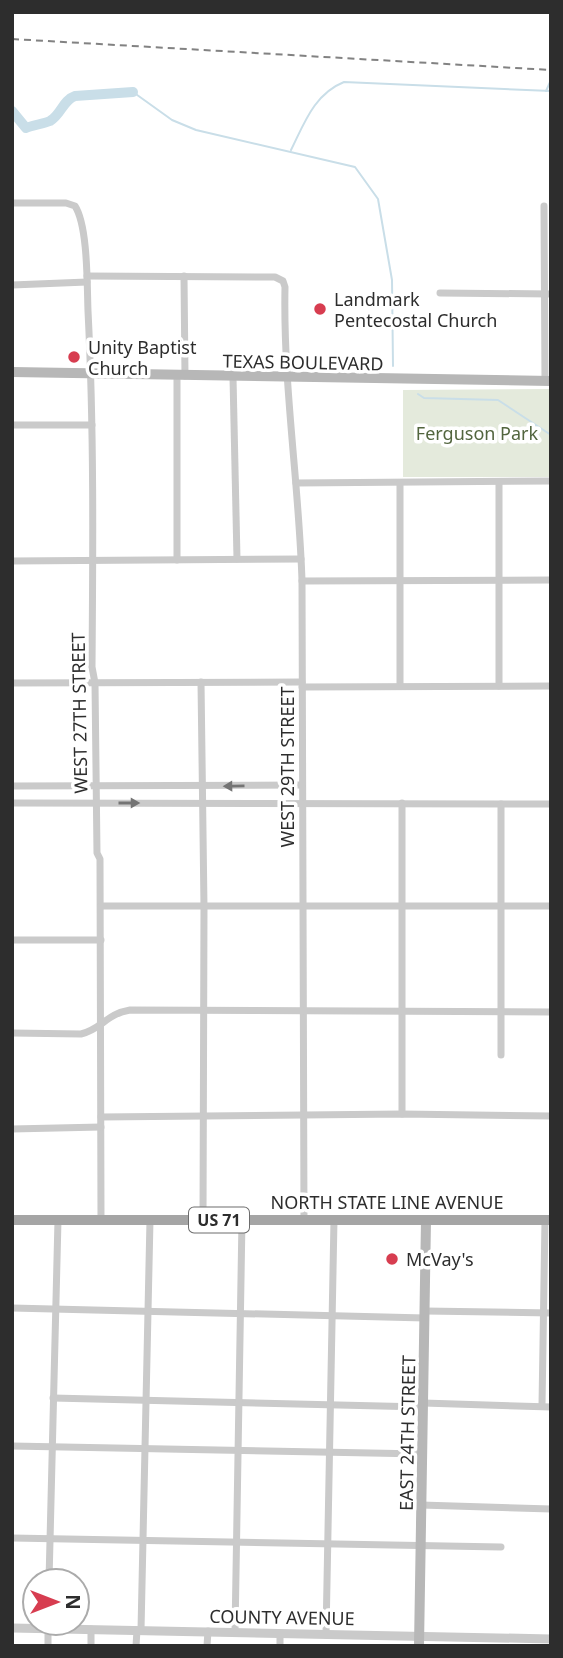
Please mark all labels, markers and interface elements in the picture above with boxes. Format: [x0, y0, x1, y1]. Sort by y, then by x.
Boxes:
place label: Landmark Pentecostal Church [334, 287, 497, 332]
marker: Landmark Pentecostal Church [312, 301, 328, 317]
place label: Unity Baptist Church [88, 335, 197, 380]
marker: Unity Baptist Church [66, 349, 82, 365]
street label: TEXAS BOULEVARD [222, 349, 384, 375]
park label: Ferguson Park [416, 421, 539, 445]
street label: WEST 27TH STREET [66, 632, 92, 794]
street label: WEST 29TH STREET [275, 686, 299, 848]
one-way arrow [223, 780, 245, 792]
one-way arrow [119, 797, 141, 809]
street label: NORTH STATE LINE AVENUE [271, 1190, 503, 1214]
road number: US 71 [189, 1208, 249, 1232]
place label: McVay's [406, 1247, 474, 1271]
marker: McVay's [384, 1251, 400, 1267]
street label: EAST 24TH STREET [394, 1355, 420, 1511]
north arrow [21, 1567, 91, 1637]
text: N [60, 1594, 86, 1610]
street label: COUNTY AVENUE [209, 1604, 355, 1630]

